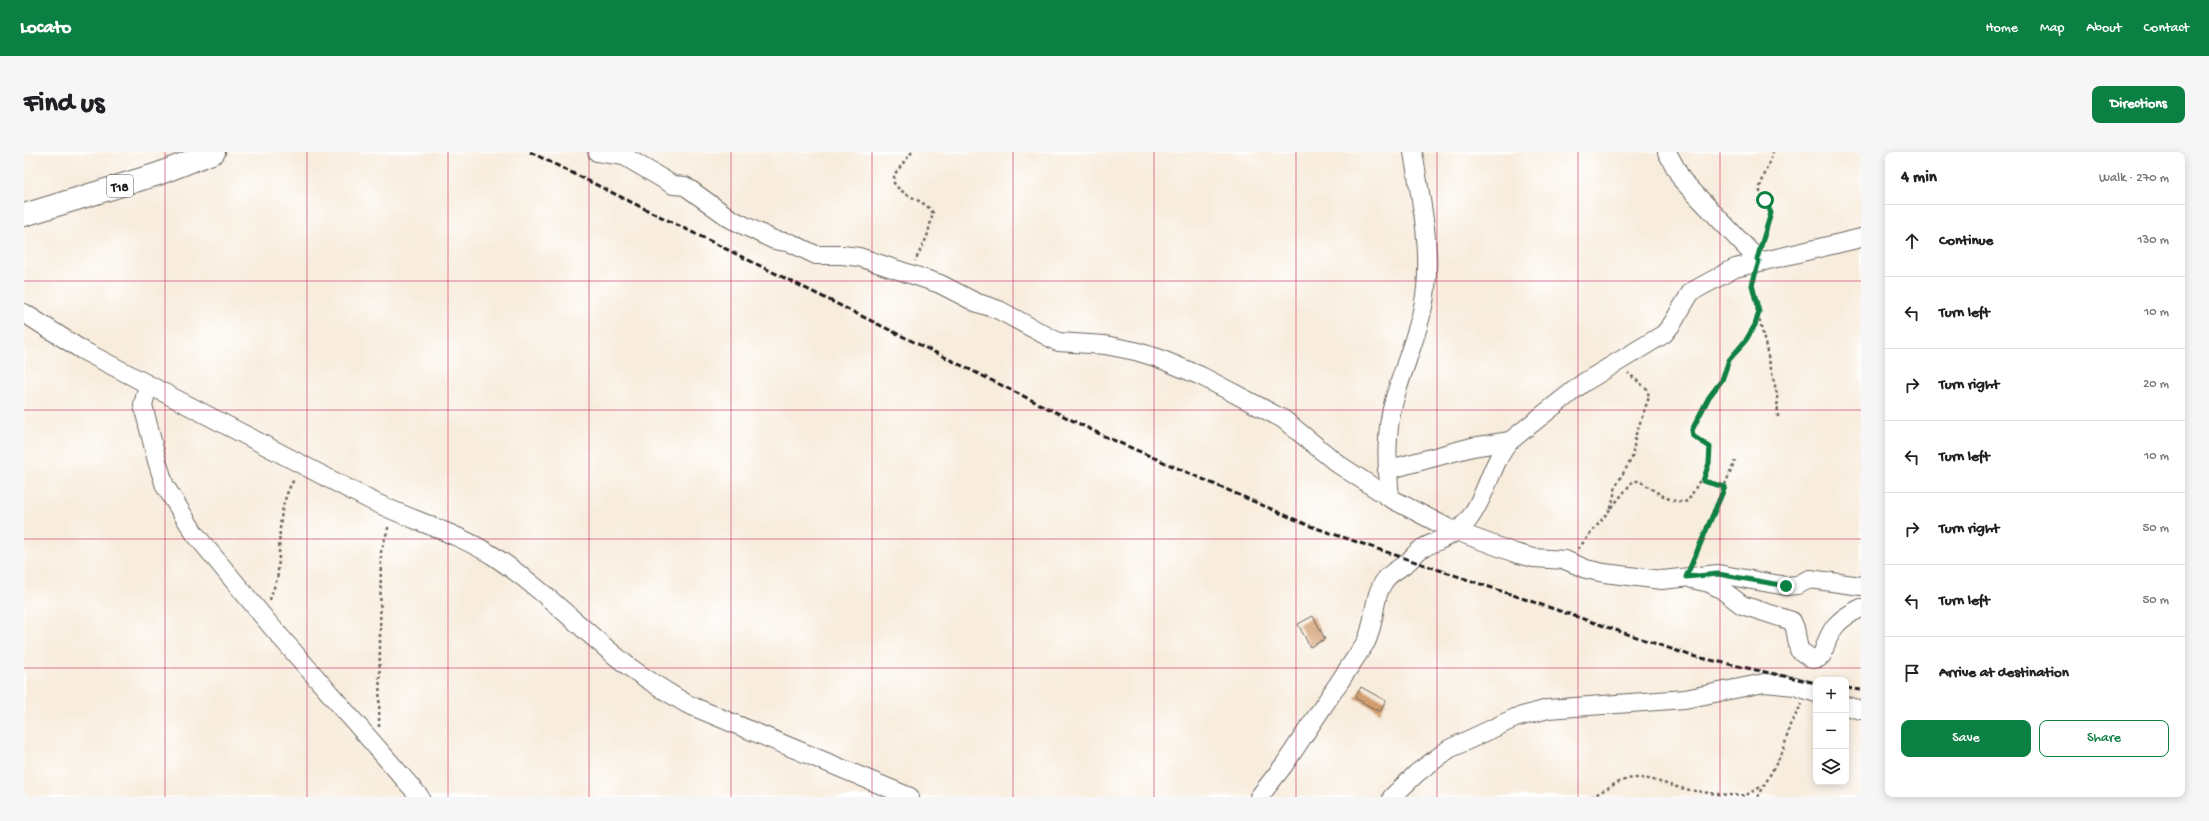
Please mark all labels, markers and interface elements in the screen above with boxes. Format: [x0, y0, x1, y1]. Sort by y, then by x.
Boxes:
text: Locato [20, 17, 71, 40]
text: Home [1986, 20, 2018, 37]
text: Map [2040, 20, 2064, 37]
text: About [2086, 20, 2122, 37]
text: Contact [2144, 20, 2189, 37]
button: Directions [2092, 86, 2185, 123]
text: Find us [24, 88, 104, 121]
text: 4 min [1901, 168, 1937, 188]
text: Walk · 270 m [2099, 171, 2169, 186]
road number: T18 [107, 175, 133, 197]
route start [1756, 191, 1774, 209]
icon: ahead [1901, 230, 1923, 252]
text: Continue [1939, 232, 1993, 250]
text: 130 m [2137, 233, 2169, 248]
icon: left [1901, 302, 1923, 324]
text: Turn left [1939, 304, 1990, 322]
text: 10 m [2144, 305, 2169, 320]
icon: right [1901, 374, 1923, 396]
text: Turn right [1939, 376, 1999, 394]
text: 20 m [2143, 377, 2169, 392]
icon: left [1901, 446, 1923, 468]
text: Turn left [1939, 448, 1990, 466]
text: 10 m [2144, 449, 2169, 464]
icon: right [1901, 518, 1923, 540]
text: Turn right [1939, 520, 1999, 538]
text: 50 m [2142, 521, 2169, 536]
route end [1777, 577, 1795, 595]
icon: left [1901, 590, 1923, 612]
text: Turn left [1939, 592, 1990, 610]
text: 50 m [2142, 593, 2169, 608]
icon: arrive [1901, 662, 1923, 684]
text: Arrive at destination [1939, 664, 2069, 682]
map controls [1813, 677, 1849, 785]
button: + [1813, 677, 1849, 713]
button: − [1813, 713, 1849, 749]
button: Save [1901, 720, 2031, 757]
button: Share [2039, 720, 2169, 757]
button: layers [1813, 749, 1849, 785]

